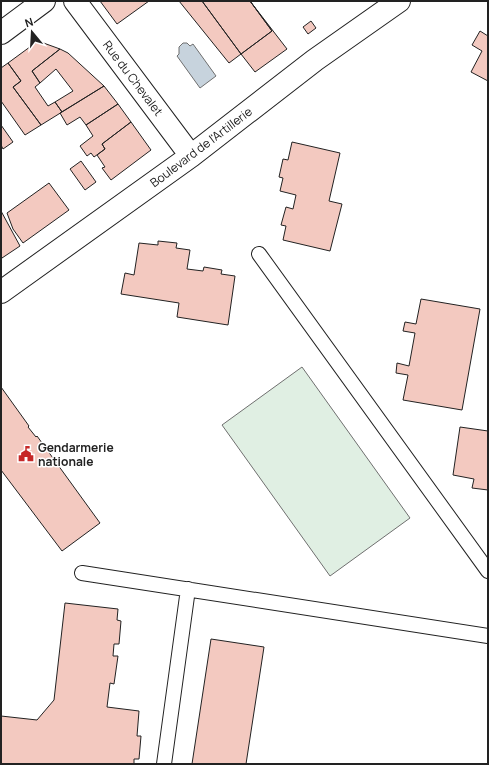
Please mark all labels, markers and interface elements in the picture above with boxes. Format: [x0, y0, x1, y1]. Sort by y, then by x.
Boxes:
north arrow [12, 12, 52, 52]
text: N [23, 14, 35, 30]
street label: Rue du Chevalet [99, 37, 167, 119]
street label: Boulevard de l'Artillerie [147, 103, 255, 191]
place label: Gendarmerie nationale [38, 439, 114, 470]
public building icon: Gendarmerie nationale [17, 445, 35, 463]

